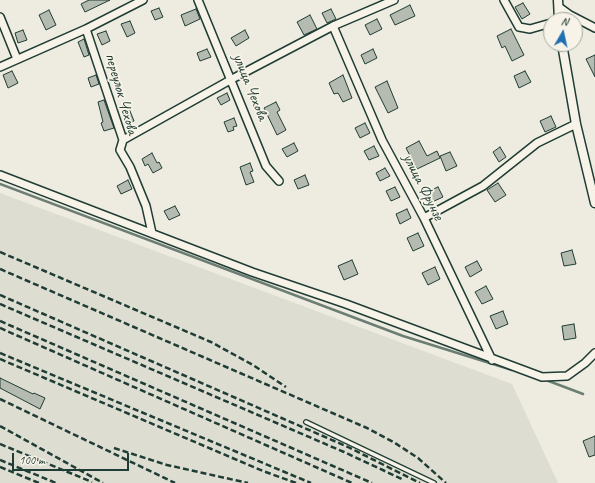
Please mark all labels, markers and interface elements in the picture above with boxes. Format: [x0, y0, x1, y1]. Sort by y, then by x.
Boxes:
north arrow [543, 12, 583, 52]
text: N [560, 14, 569, 29]
street label: переулок Чехова [100, 51, 142, 137]
street label: улица Чехова [228, 51, 272, 123]
street label: улица Фрунзе [398, 150, 448, 224]
scale bar [14, 445, 131, 471]
text: 100 m [19, 452, 45, 468]

